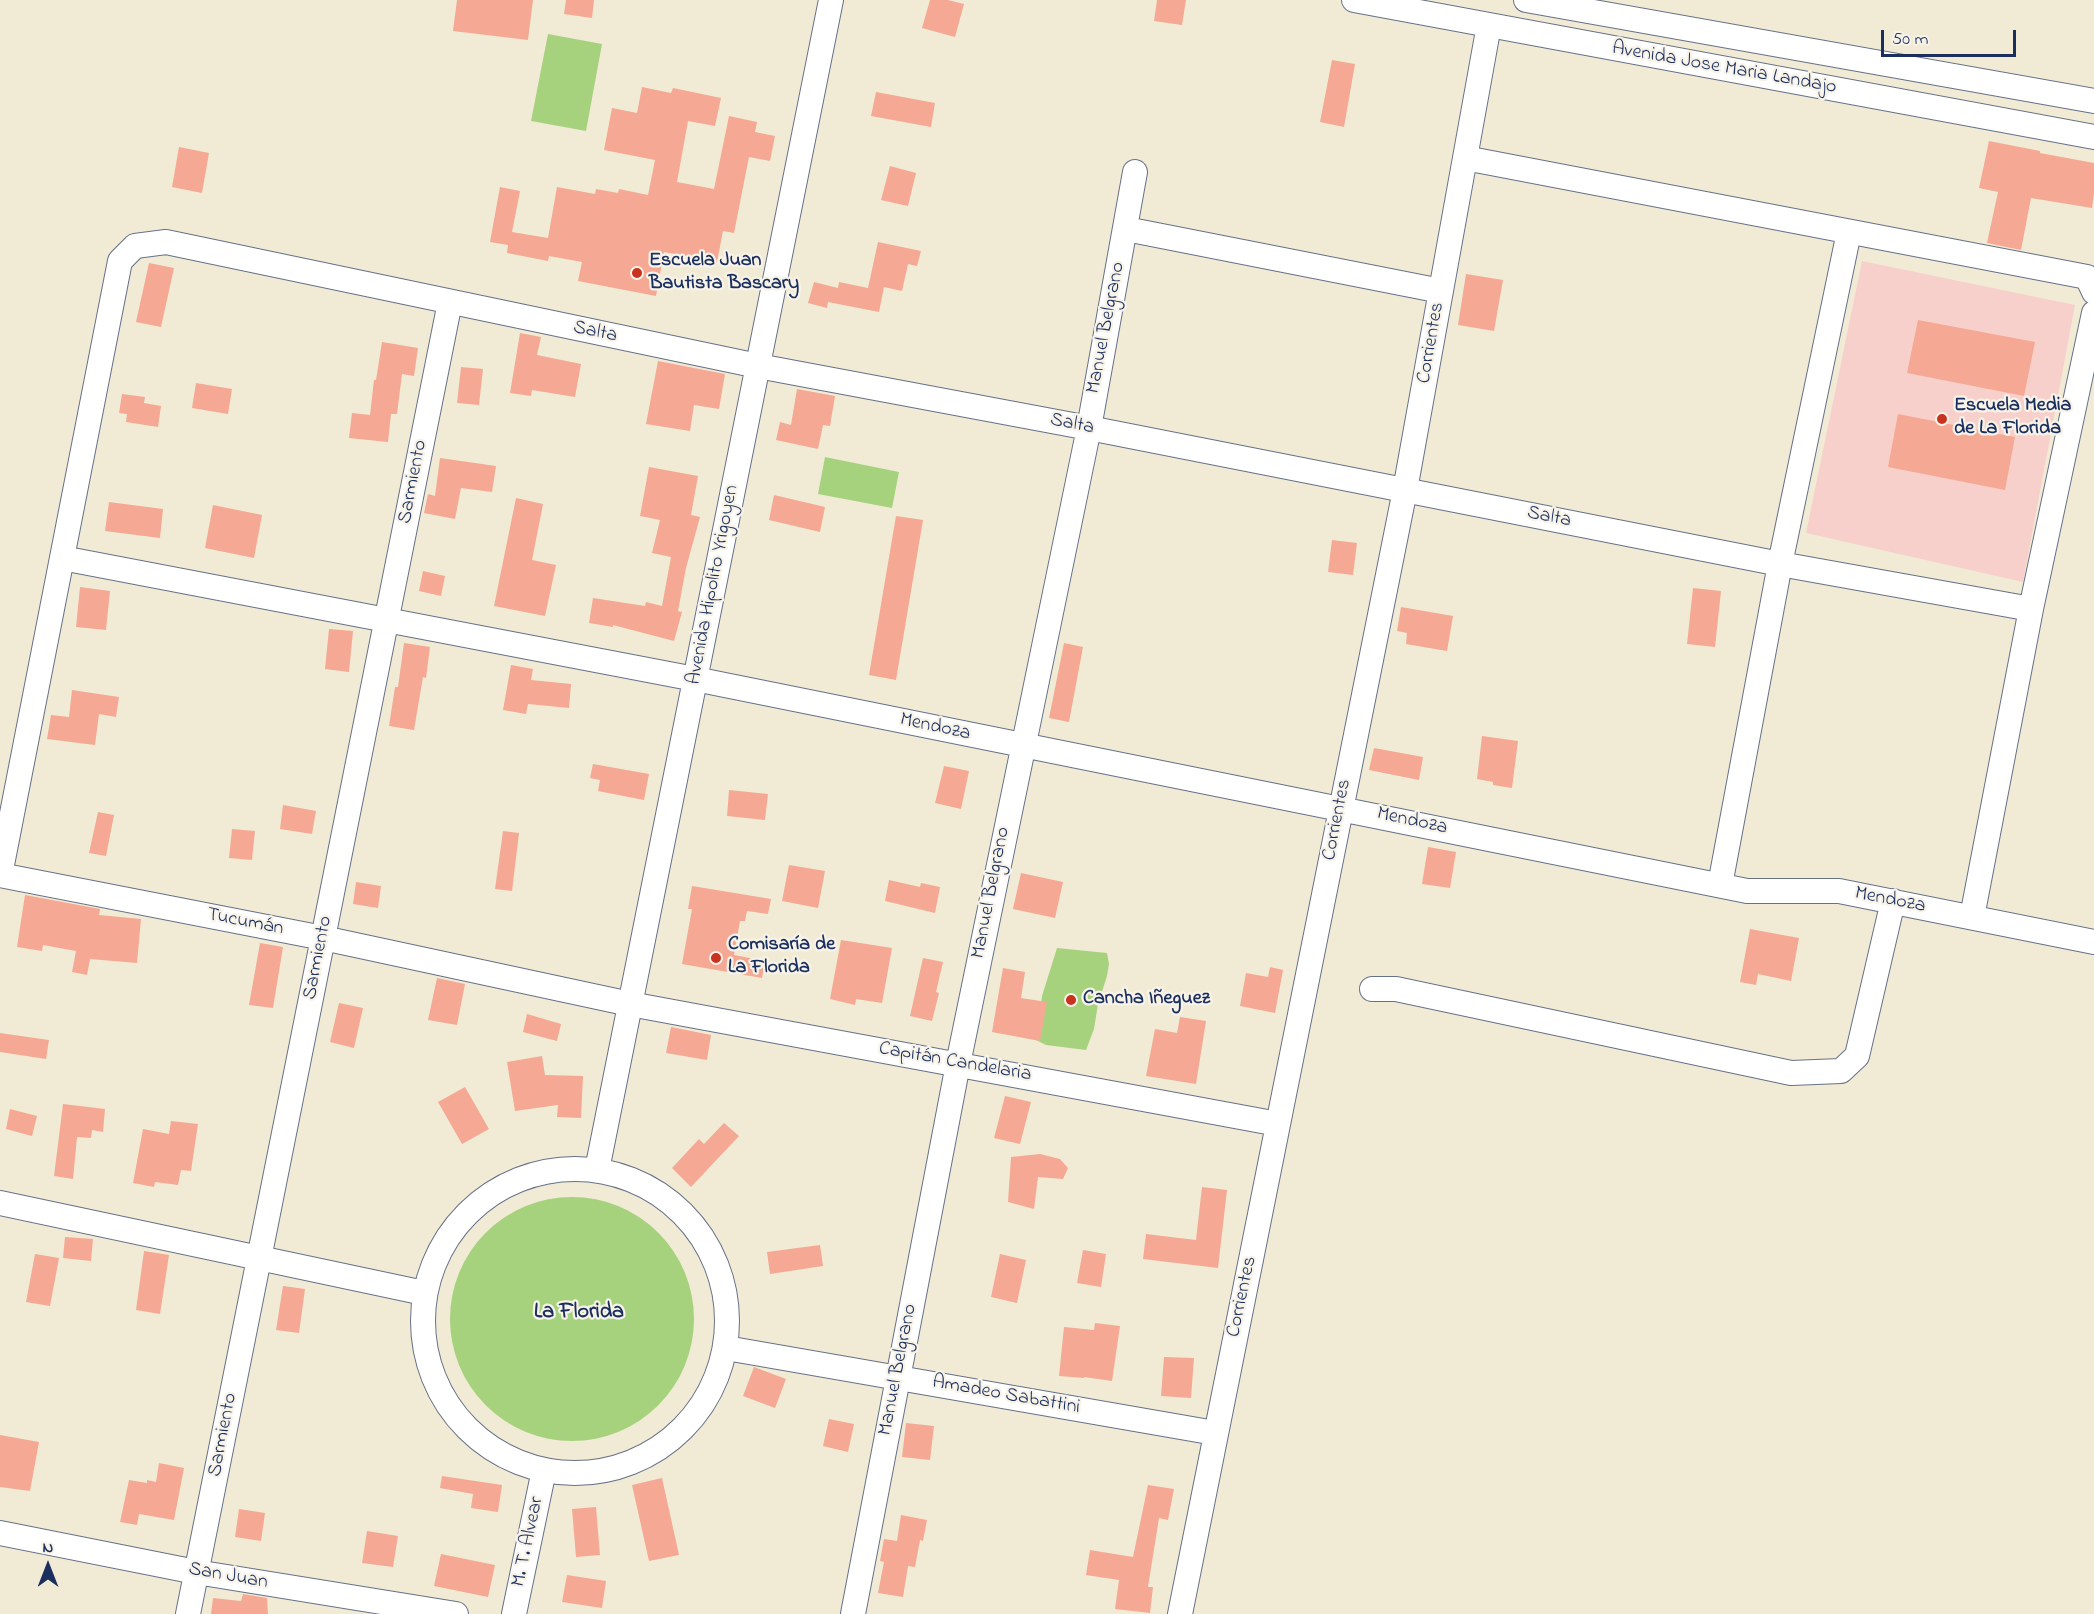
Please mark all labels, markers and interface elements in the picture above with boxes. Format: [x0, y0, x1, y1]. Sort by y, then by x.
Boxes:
scale bar [1884, 18, 2019, 56]
text: 50 m [1892, 27, 1929, 53]
street label: Avenida Jose Maria Landajo [1610, 37, 1838, 101]
place label: Escuela Juan Bautista Bascary [649, 250, 799, 297]
street label: Manuel Belgrano [1082, 260, 1132, 396]
marker: Escuela Juan Bautista Bascary [630, 266, 644, 280]
street label: Corrientes [1413, 301, 1451, 385]
street label: Salta [571, 317, 619, 349]
place label: Escuela Media de La Florida [1954, 395, 2071, 442]
street label: Salta [1048, 409, 1096, 441]
marker: Escuela Media de La Florida [1935, 412, 1949, 426]
street label: Sarmiento [394, 438, 434, 526]
street label: Avenida Hipolito Yrigoyen [683, 483, 745, 687]
street label: Salta [1525, 502, 1573, 534]
street label: Mendoza [897, 709, 973, 747]
street label: Corrientes [1318, 777, 1358, 863]
street label: Mendoza [1374, 803, 1450, 841]
street label: Manuel Belgrano [967, 825, 1017, 961]
street label: Mendoza [1852, 882, 1928, 920]
street label: Tucumán [205, 904, 285, 942]
street label: Sarmiento [299, 914, 339, 1002]
place label: Comisaría de La Florida [728, 934, 835, 981]
marker: Comisaría de La Florida [709, 951, 723, 965]
place label: Cancha Iñeguez [1083, 988, 1210, 1012]
marker: Cancha Iñeguez [1064, 993, 1078, 1007]
street label: Capitán Candelaria [877, 1038, 1033, 1088]
street label: Corrientes [1223, 1254, 1263, 1340]
district label: La Florida [534, 1300, 624, 1326]
street label: Manuel Belgrano [874, 1302, 924, 1438]
street label: Amadeo Sabattini [930, 1371, 1082, 1421]
street label: Sarmiento [204, 1391, 244, 1479]
street label: M. T. Alvear [508, 1495, 550, 1589]
north arrow [18, 1536, 78, 1596]
text: N [43, 1536, 53, 1560]
street label: San Juan [186, 1558, 270, 1596]

